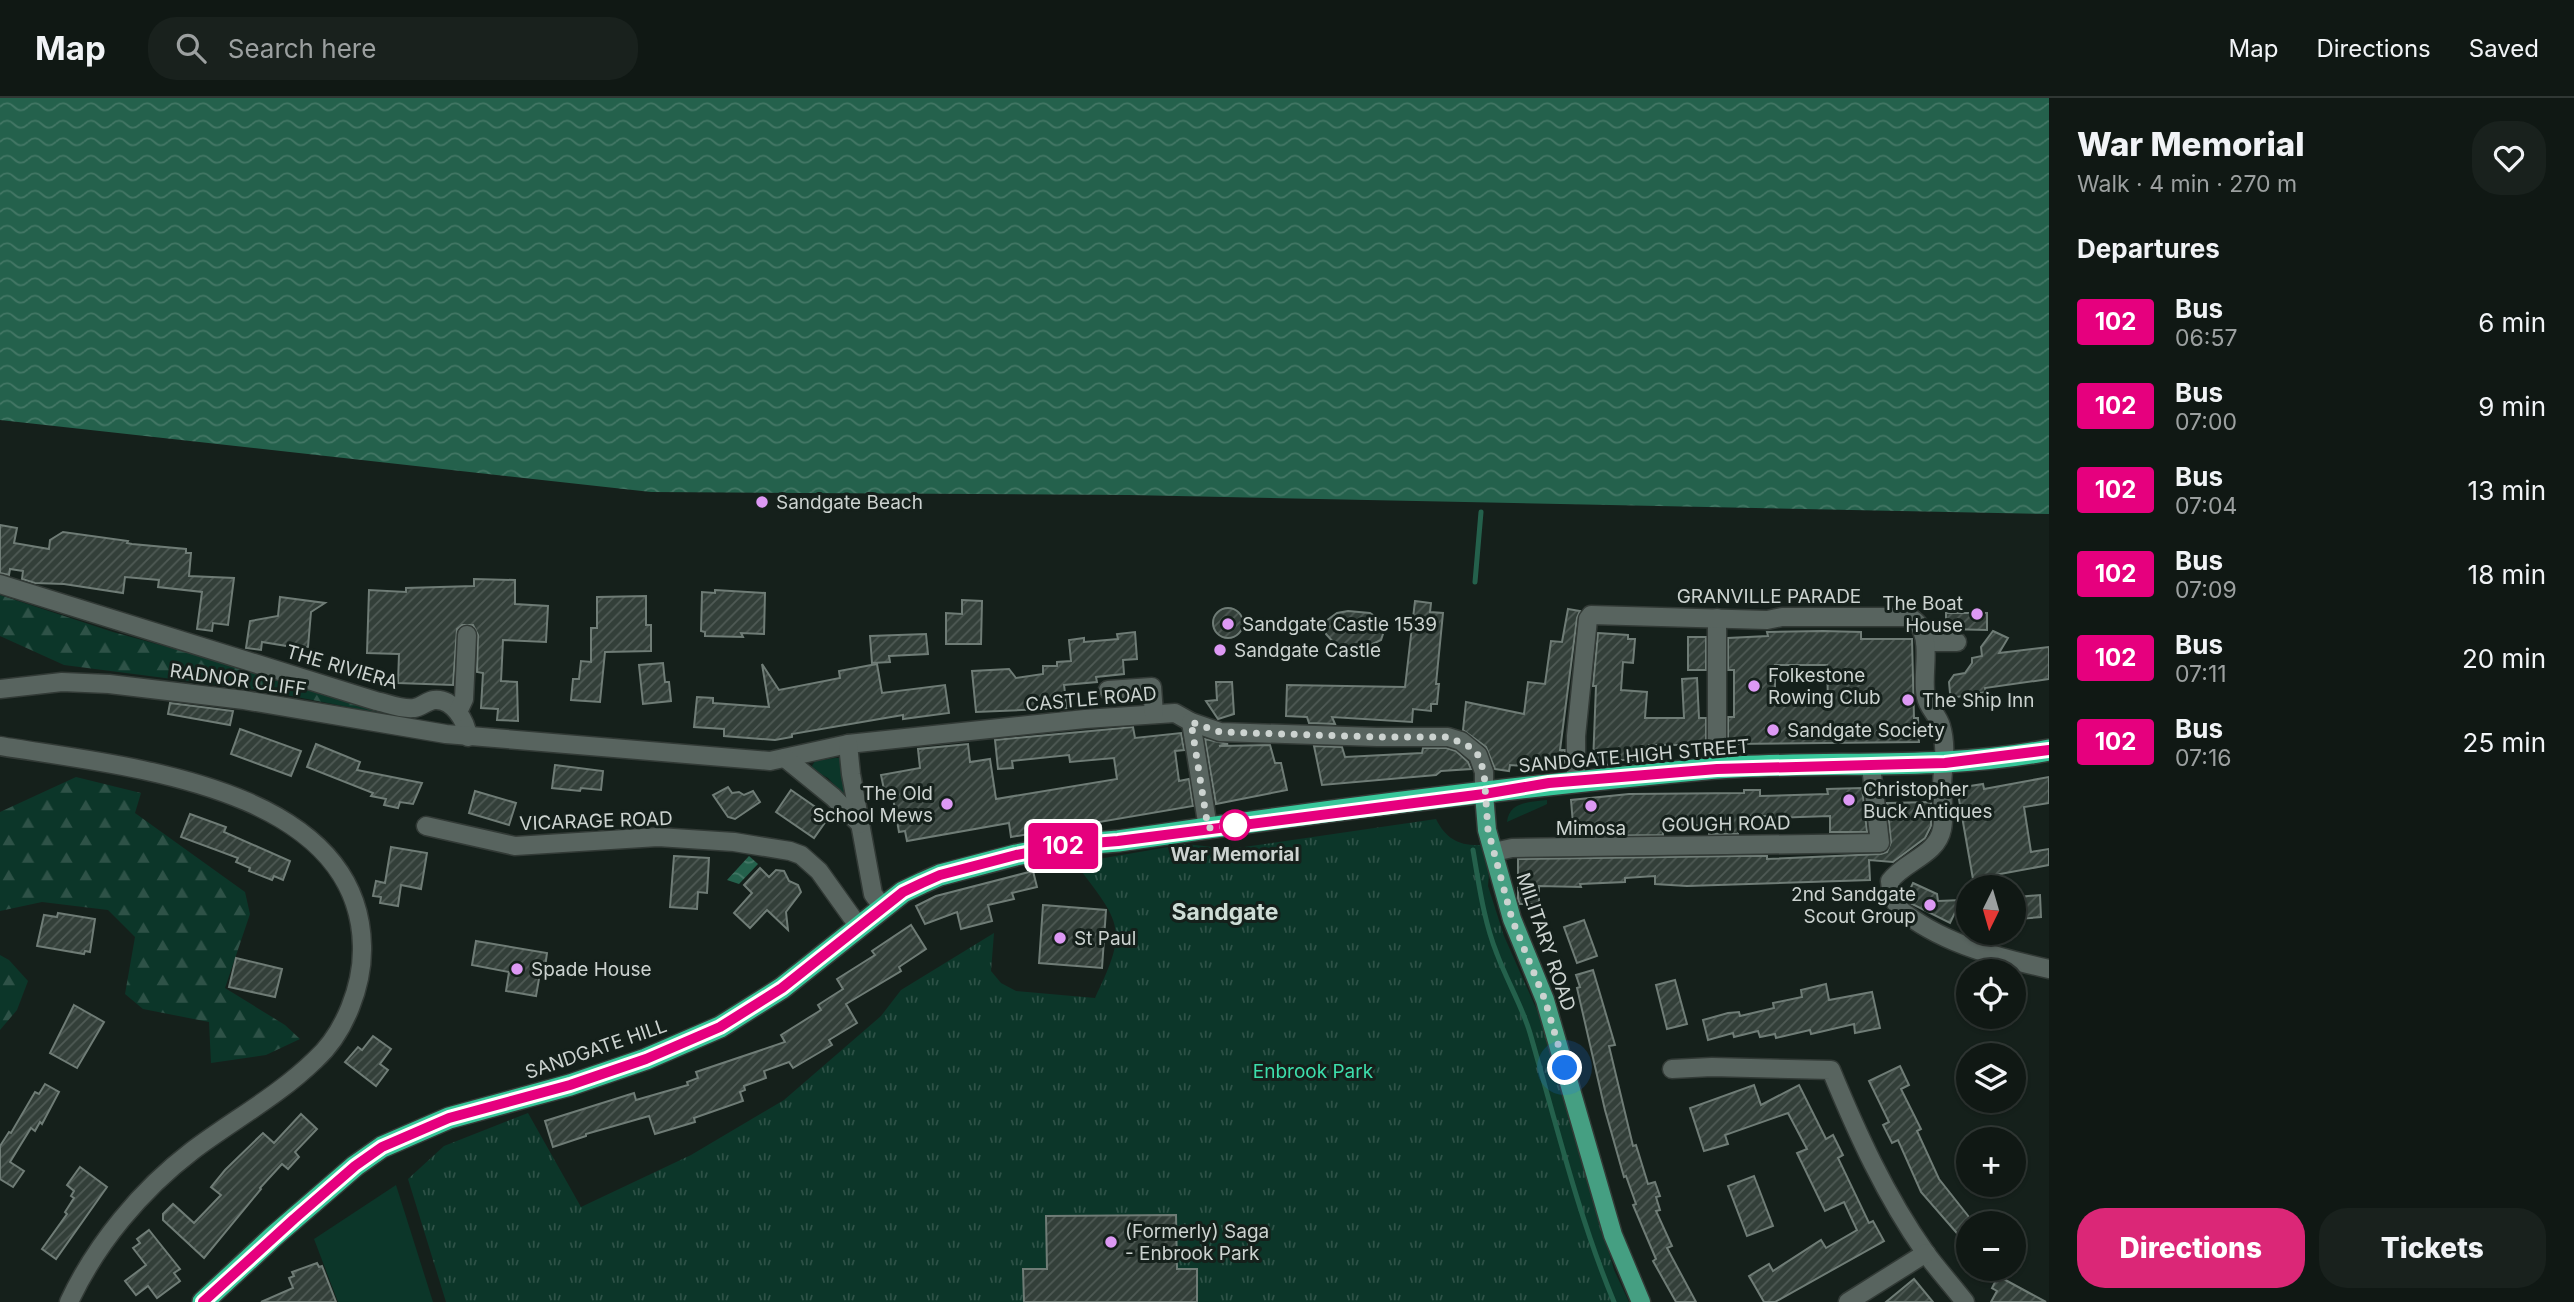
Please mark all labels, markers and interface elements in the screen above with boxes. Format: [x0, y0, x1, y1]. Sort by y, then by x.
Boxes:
search box [148, 17, 638, 80]
text: Map [35, 28, 106, 68]
icon: search [172, 29, 210, 67]
text: Search here [228, 33, 376, 64]
text: Map [2229, 34, 2278, 63]
text: Directions [2316, 34, 2431, 63]
text: Saved [2469, 34, 2539, 63]
button: heart [2472, 121, 2546, 195]
text: War Memorial [2077, 124, 2305, 164]
text: Walk · 4 min · 270 m [2077, 170, 2297, 198]
text: Departures [2077, 233, 2220, 264]
text: Bus [2175, 293, 2223, 324]
text: 102 [2095, 307, 2136, 336]
text: 6 min [2478, 307, 2546, 338]
text: 06:57 [2175, 324, 2237, 352]
text: Bus [2175, 377, 2223, 408]
text: 102 [2095, 391, 2136, 420]
text: 9 min [2478, 391, 2546, 422]
text: 07:00 [2175, 408, 2237, 436]
text: Bus [2175, 461, 2223, 492]
text: 102 [2095, 475, 2136, 504]
text: 13 min [2468, 475, 2546, 506]
place label: Sandgate Beach [776, 491, 923, 514]
text: 07:04 [2175, 492, 2237, 520]
marker: Sandgate Beach [754, 494, 770, 510]
text: Bus [2175, 545, 2223, 576]
text: 102 [2095, 559, 2136, 588]
text: 18 min [2468, 559, 2546, 590]
text: 07:09 [2175, 576, 2237, 604]
street label: GRANVILLE PARADE [1677, 585, 1861, 608]
place label: The Boat House [1882, 592, 1963, 637]
marker: The Boat House [1969, 606, 1985, 622]
place label: Sandgate Castle 1539 [1242, 613, 1437, 636]
marker: Sandgate Castle 1539 [1220, 616, 1236, 632]
text: Bus [2175, 629, 2223, 660]
place label: Sandgate Castle [1234, 639, 1381, 662]
street label: THE RIVIERA [283, 640, 401, 694]
marker: Sandgate Castle [1212, 642, 1228, 658]
text: 102 [2095, 643, 2136, 672]
text: 20 min [2462, 643, 2546, 674]
street label: RADNOR CLIFF [168, 659, 308, 701]
text: 07:11 [2175, 660, 2227, 688]
place label: Folkestone Rowing Club [1768, 664, 1881, 709]
marker: Folkestone Rowing Club [1746, 678, 1762, 694]
street label: CASTLE ROAD [1024, 682, 1158, 716]
place label: The Ship Inn [1922, 689, 2034, 712]
marker: The Ship Inn [1900, 692, 1916, 708]
text: Bus [2175, 713, 2223, 744]
place label: Sandgate Society [1787, 719, 1945, 742]
marker: Sandgate Society [1765, 722, 1781, 738]
text: 102 [2095, 727, 2136, 756]
text: 25 min [2463, 727, 2546, 758]
street label: SANDGATE HIGH STREET [1517, 734, 1751, 778]
text: 07:16 [2175, 744, 2232, 772]
place label: Christopher Buck Antiques [1863, 778, 1992, 823]
place label: The Old School Mews [813, 782, 933, 827]
marker: Christopher Buck Antiques [1841, 792, 1857, 808]
marker: The Old School Mews [939, 796, 955, 812]
marker: Mimosa [1583, 798, 1599, 814]
street label: VICARAGE ROAD [519, 807, 673, 835]
marker: War Memorial [1220, 810, 1250, 840]
street label: GOUGH ROAD [1661, 811, 1791, 837]
place label: Mimosa [1556, 817, 1626, 840]
line badge: 102 [1023, 823, 1103, 869]
text: 102 [1042, 831, 1084, 860]
place label: War Memorial [1170, 843, 1300, 866]
street label: MILITARY ROAD [1512, 870, 1580, 1014]
north arrow [1956, 875, 2026, 945]
map controls [1956, 875, 2026, 1281]
place label: 2nd Sandgate Scout Group [1791, 883, 1916, 928]
marker: 2nd Sandgate Scout Group [1922, 897, 1938, 913]
district label: Sandgate [1171, 898, 1279, 926]
place label: St Paul [1074, 927, 1136, 950]
marker: St Paul [1052, 930, 1068, 946]
place label: Spade House [531, 958, 652, 981]
button: locate [1956, 959, 2026, 1029]
marker: Spade House [509, 961, 525, 977]
street label: SANDGATE HILL [522, 1014, 670, 1084]
button: layers [1956, 1043, 2026, 1113]
your location [1547, 1050, 1582, 1085]
park label: Enbrook Park [1253, 1060, 1374, 1083]
button: + [1956, 1127, 2026, 1197]
button: Directions [2077, 1208, 2305, 1288]
button: Tickets [2319, 1208, 2546, 1288]
button: − [1956, 1211, 2026, 1281]
place label: (Formerly) Saga - Enbrook Park [1125, 1220, 1269, 1265]
marker: (Formerly) Saga - Enbrook Park [1103, 1234, 1119, 1250]

